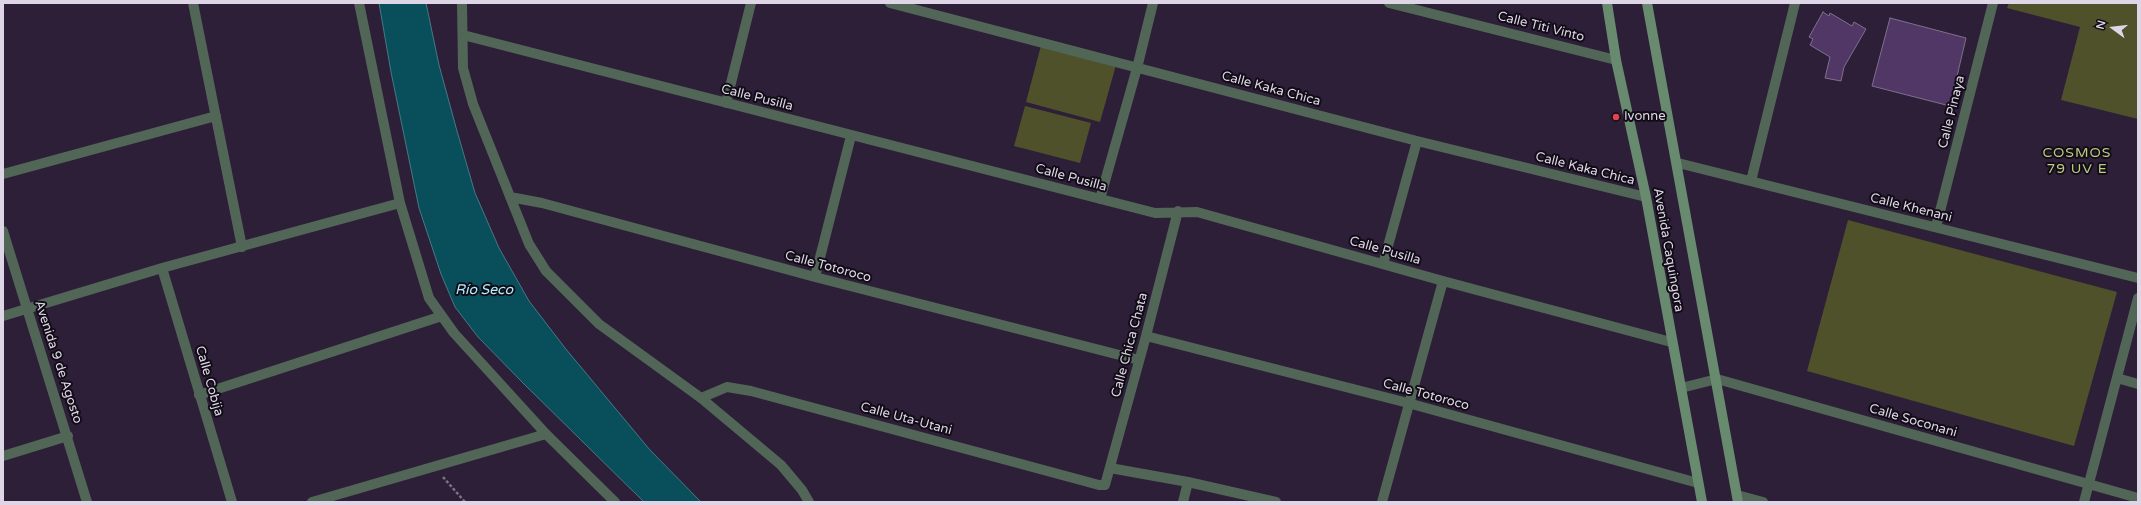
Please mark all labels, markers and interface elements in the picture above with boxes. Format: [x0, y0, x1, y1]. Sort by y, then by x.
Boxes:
north arrow [2093, 8, 2133, 48]
street label: Calle Titi Vinto [1496, 9, 1586, 45]
text: N [2094, 19, 2108, 31]
street label: Calle Kaka Chica [1220, 68, 1322, 110]
street label: Calle Pinaya [1935, 74, 1969, 150]
street label: Calle Pusilla [720, 82, 794, 114]
place label: Ivonne [1624, 109, 1665, 125]
marker: Ivonne [1611, 112, 1621, 122]
district label: COSMOS 79 UV E [2043, 145, 2111, 178]
street label: Calle Kaka Chica [1534, 149, 1636, 189]
street label: Calle Pusilla [1034, 161, 1108, 195]
street label: Avenida Caquingora [1649, 187, 1687, 313]
street label: Calle Khenani [1868, 190, 1954, 226]
street label: Calle Pusilla [1348, 233, 1422, 269]
street label: Calle Totoroco [783, 248, 873, 286]
water label: Río Seco [455, 282, 513, 298]
street label: Calle Chica Chata [1109, 291, 1151, 399]
street label: Avenida 9 de Agosto [31, 298, 85, 426]
street label: Calle Cobija [192, 344, 226, 418]
street label: Calle Totoroco [1381, 376, 1471, 414]
street label: Calle Uta-Utani [859, 399, 953, 439]
street label: Calle Soconani [1867, 401, 1959, 441]

